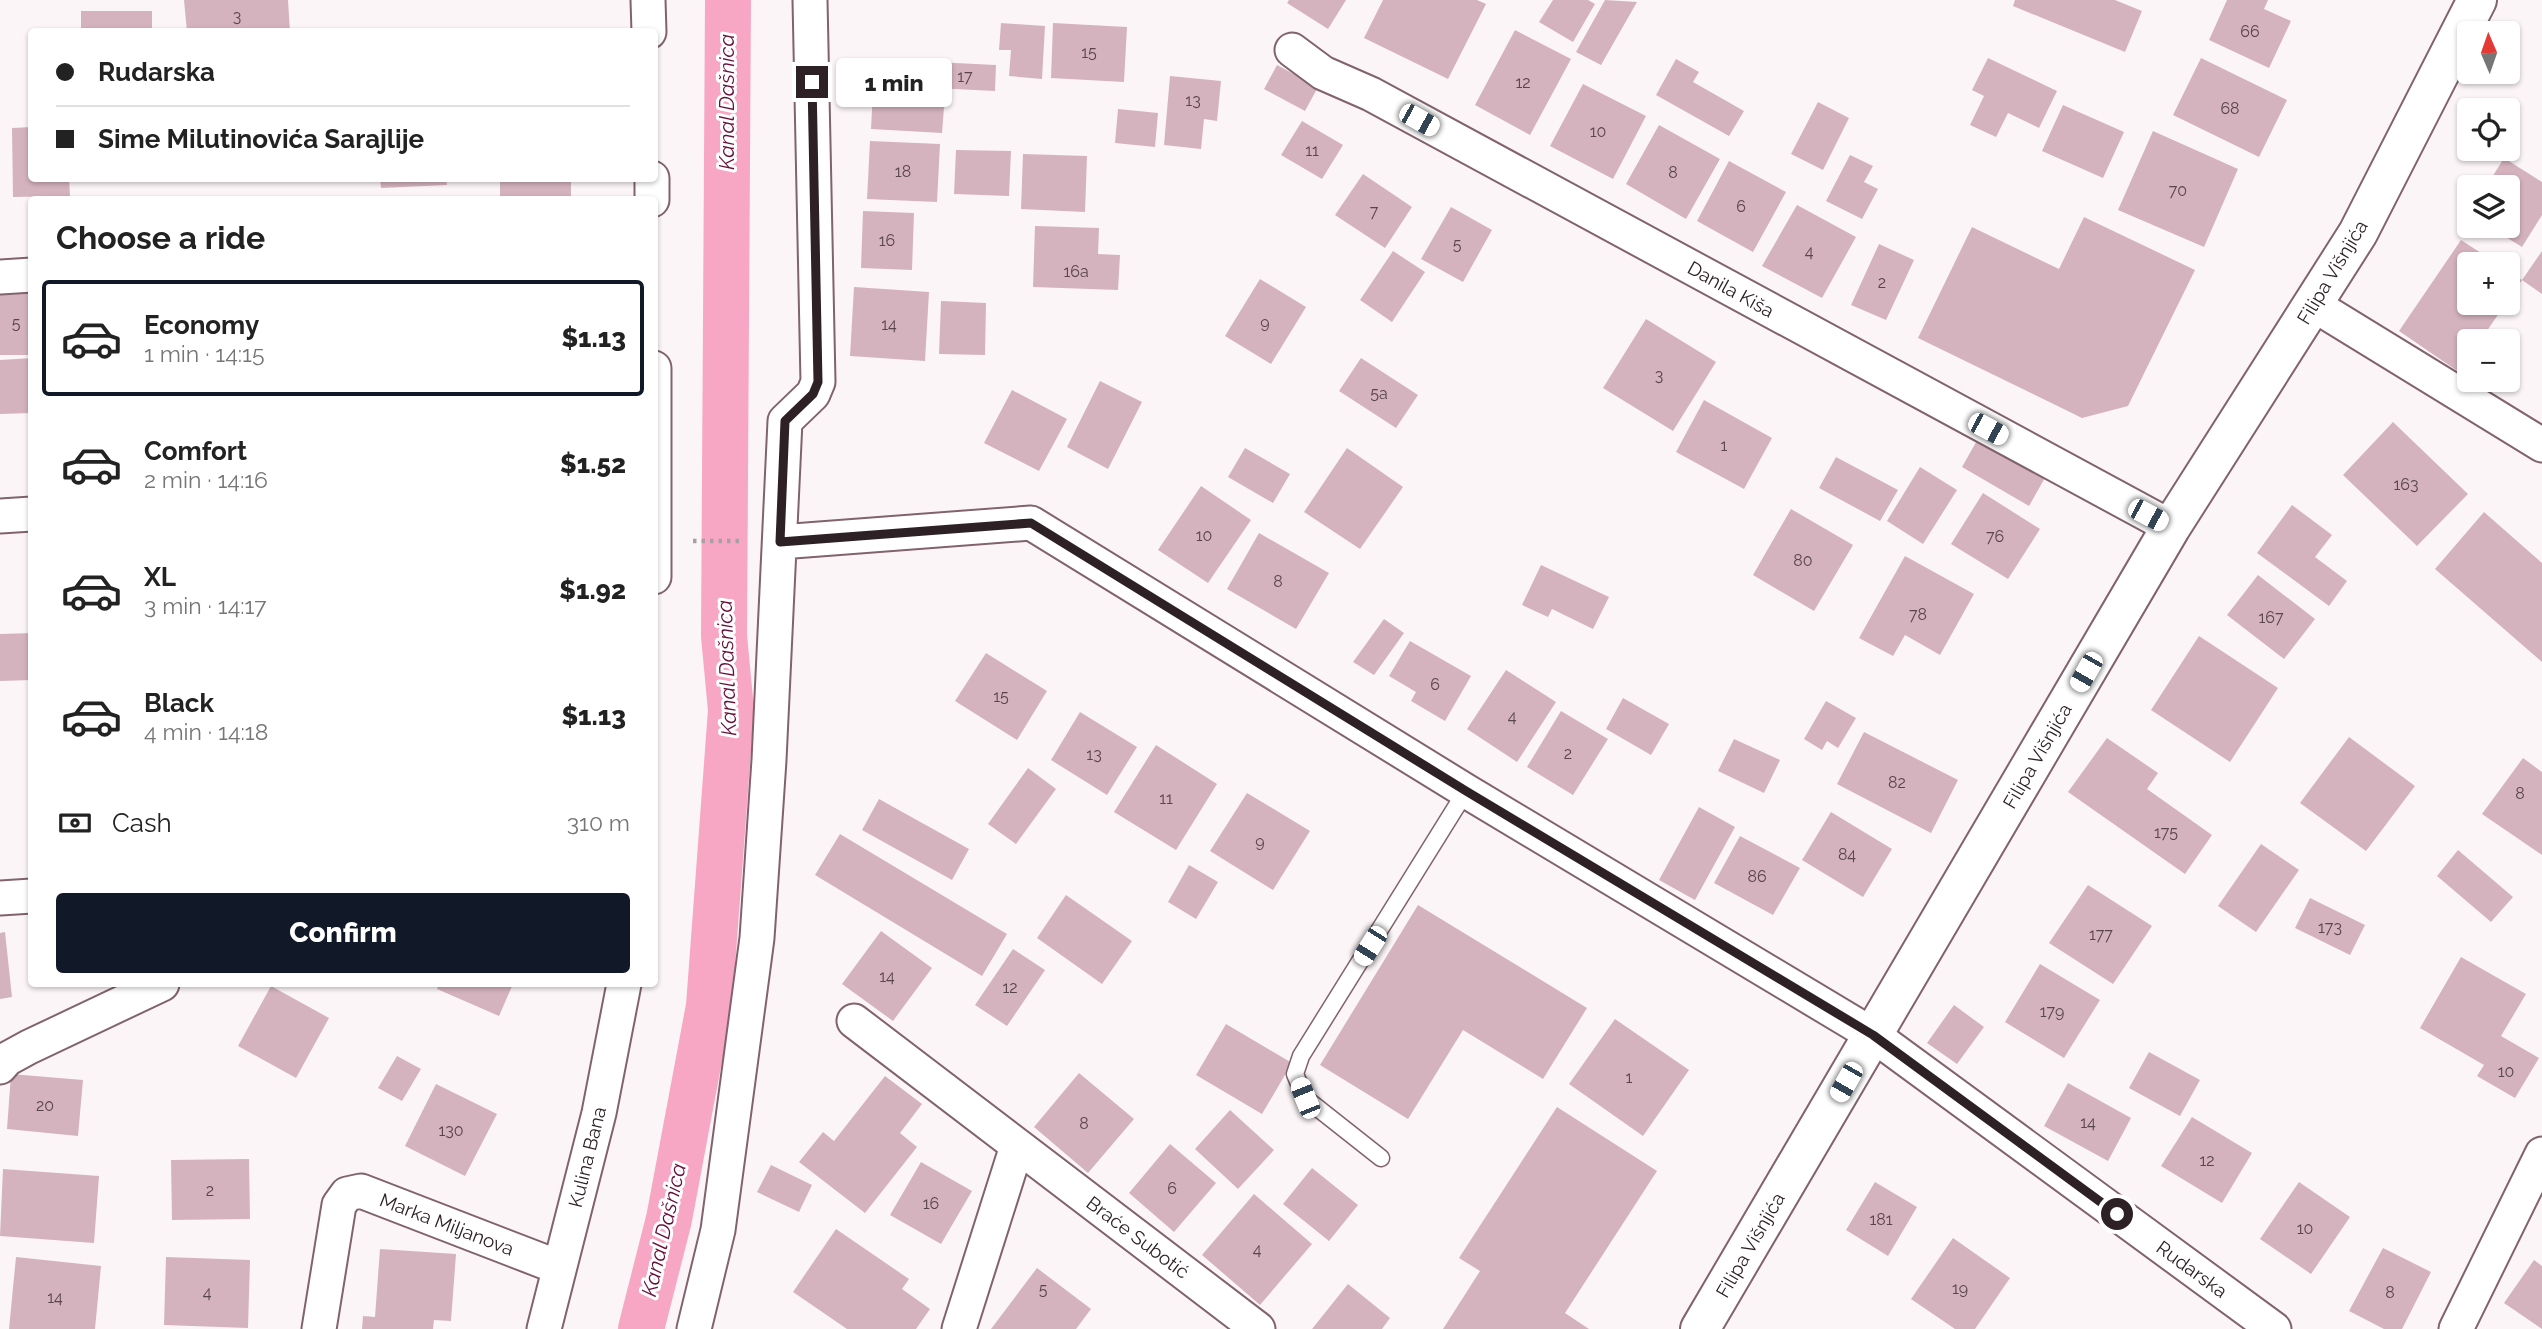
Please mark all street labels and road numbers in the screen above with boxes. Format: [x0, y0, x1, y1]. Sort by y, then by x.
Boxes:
street label: Filipa Višnjića [2292, 216, 2372, 328]
street label: Danila Kiša [1684, 256, 1778, 322]
street label: Filipa Višnjića [1998, 700, 2076, 812]
street label: Kulina Bana [564, 1104, 610, 1210]
street label: Marka Miljanova [377, 1188, 517, 1260]
street label: Filipa Višnjića [1711, 1189, 1789, 1301]
street label: Braće Subotić [1082, 1191, 1194, 1283]
street label: Rudarska [2152, 1236, 2232, 1302]

